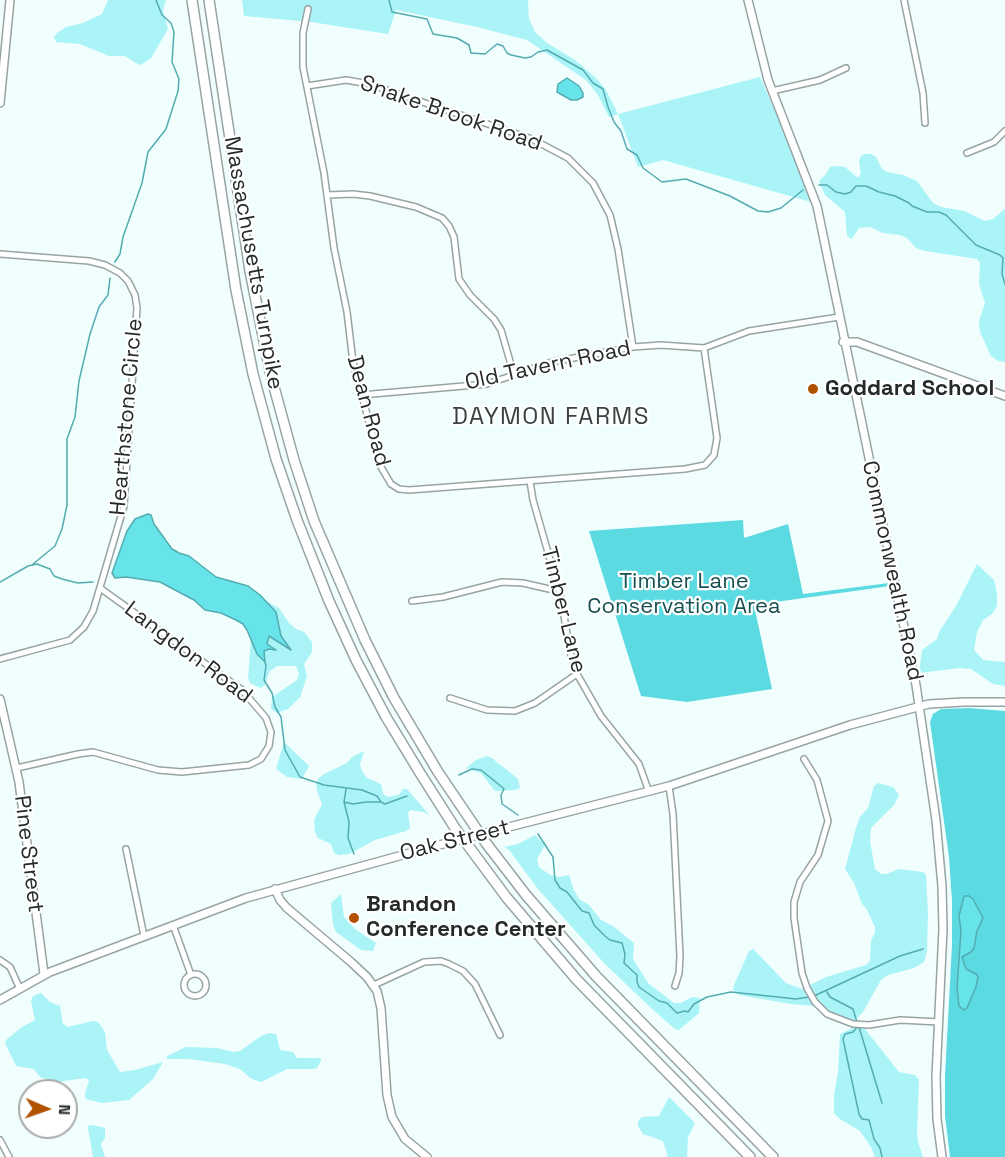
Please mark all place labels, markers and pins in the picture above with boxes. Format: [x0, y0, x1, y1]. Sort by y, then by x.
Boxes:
place label: Goddard School [825, 376, 994, 402]
marker: Goddard School [806, 382, 820, 396]
place label: Brandon Conference Center [366, 892, 566, 944]
marker: Brandon Conference Center [347, 911, 361, 925]

